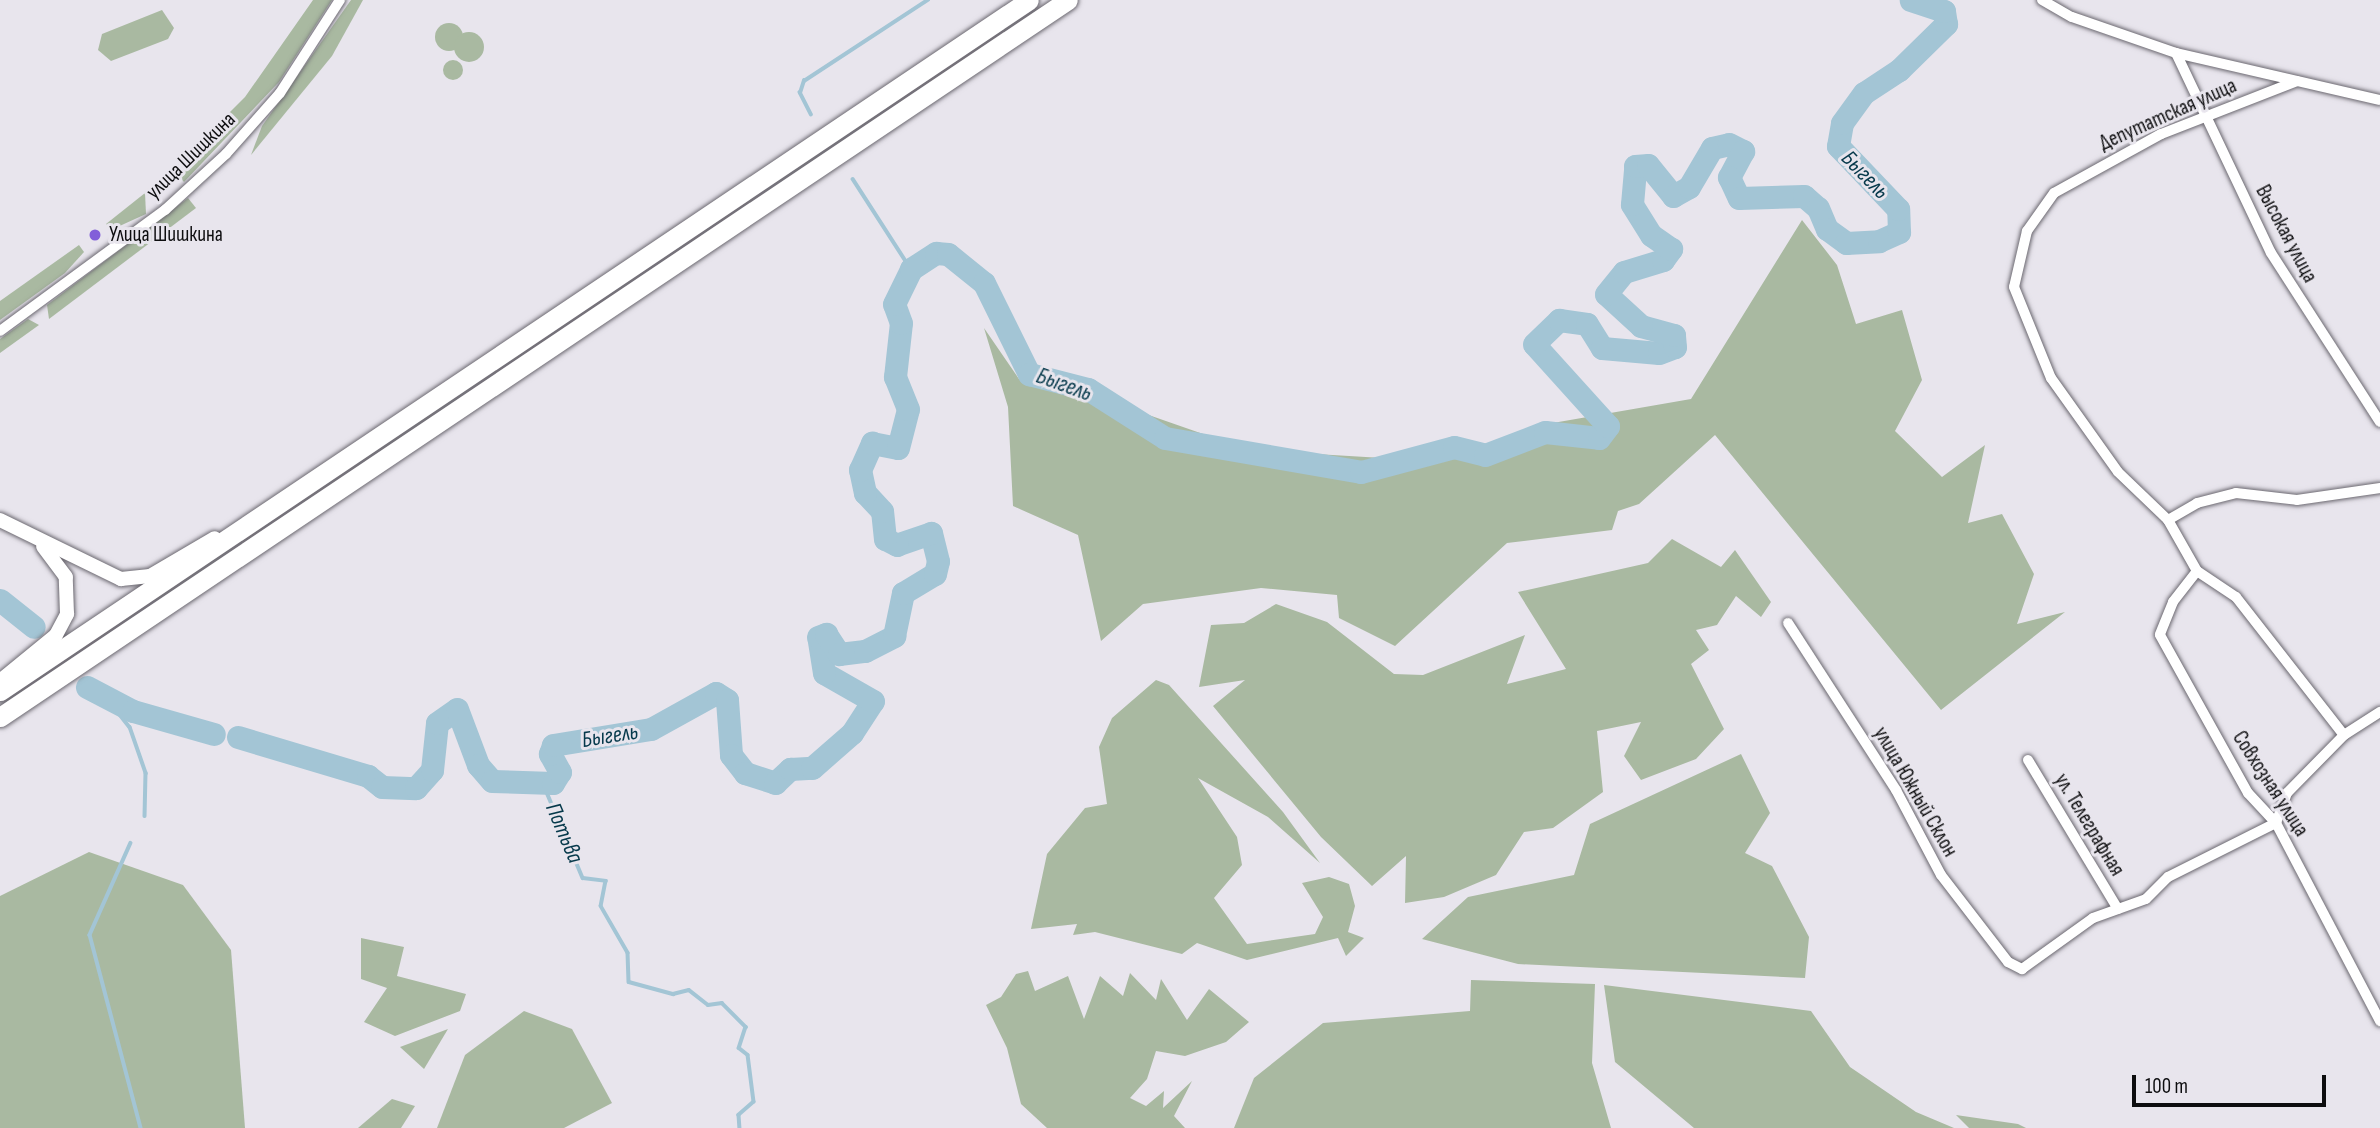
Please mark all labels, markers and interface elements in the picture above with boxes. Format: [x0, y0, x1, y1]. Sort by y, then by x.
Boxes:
street label: Депутатская улица [2095, 73, 2241, 157]
street label: улица Шишкина [141, 107, 241, 205]
water label: Быгель [1835, 145, 1895, 205]
street label: Высокая улица [2250, 181, 2322, 287]
place label: Улица Шишкина [109, 222, 223, 248]
marker: Улица Шишкина [87, 227, 103, 243]
water label: Быгель [1033, 362, 1095, 408]
water label: Быгель [580, 718, 640, 754]
street label: улица Южный Склон [1868, 723, 1962, 861]
street label: Совхозная улица [2227, 727, 2313, 841]
street label: ул. Телеграфная [2049, 769, 2129, 881]
water label: Потьва [539, 799, 589, 867]
scale bar [2135, 1062, 2329, 1106]
text: 100 m [2145, 1074, 2188, 1099]

